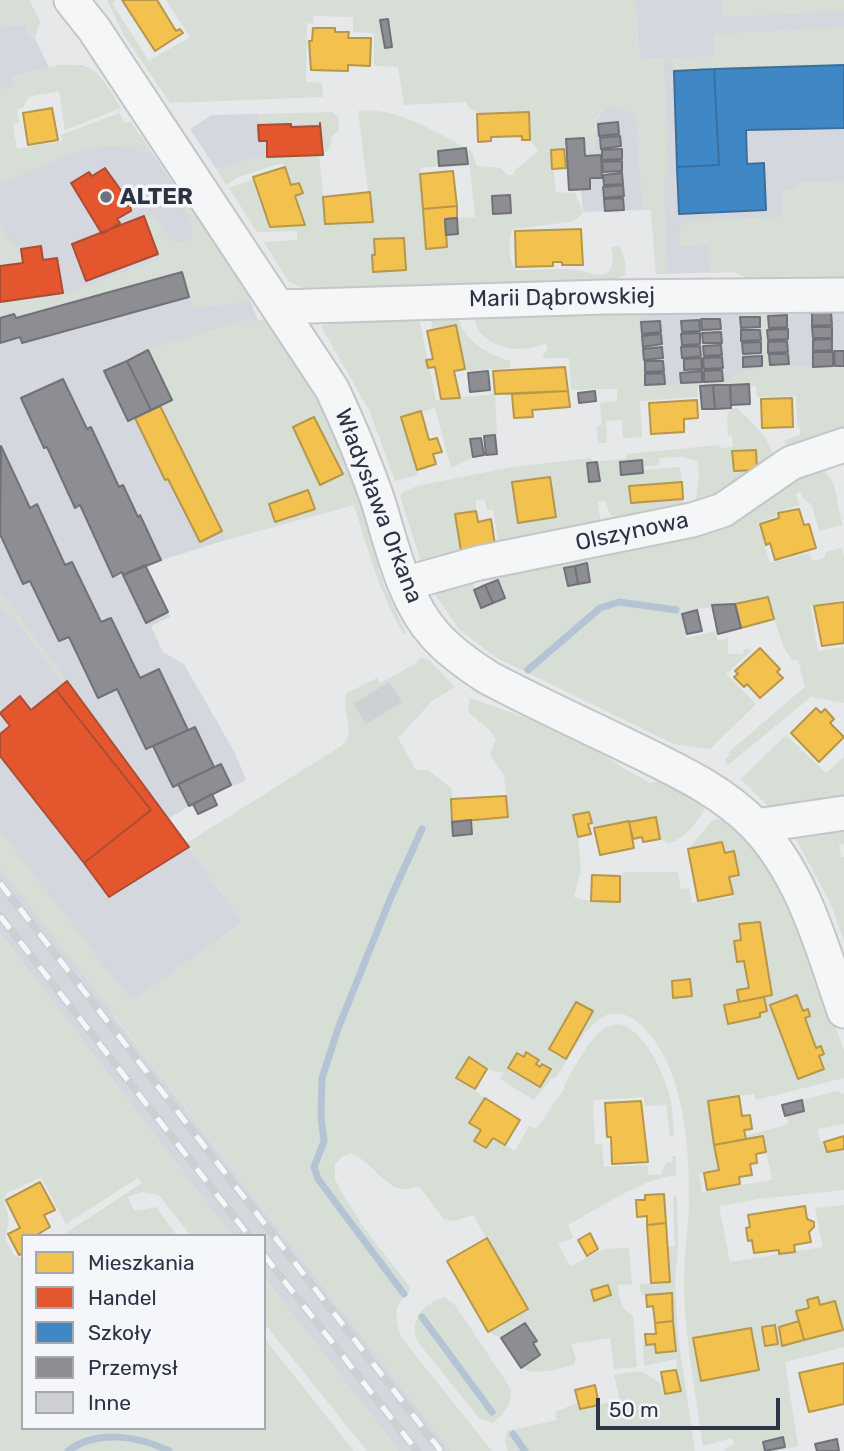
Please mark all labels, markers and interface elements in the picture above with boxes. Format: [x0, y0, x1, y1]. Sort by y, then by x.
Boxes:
place label: ALTER [120, 183, 193, 211]
marker: ALTER [98, 189, 114, 205]
street label: Marii Dąbrowskiej [469, 283, 655, 313]
street label: Władysława Orkana [328, 405, 428, 607]
street label: Olszynowa [573, 507, 691, 557]
legend [21, 1234, 266, 1430]
text: Mieszkania [88, 1250, 195, 1275]
text: Handel [88, 1285, 157, 1310]
text: Szkoły [88, 1320, 152, 1345]
text: Przemysł [88, 1355, 178, 1380]
scale bar [599, 1384, 783, 1428]
text: Inne [88, 1390, 131, 1415]
text: 50 m [609, 1397, 659, 1422]

